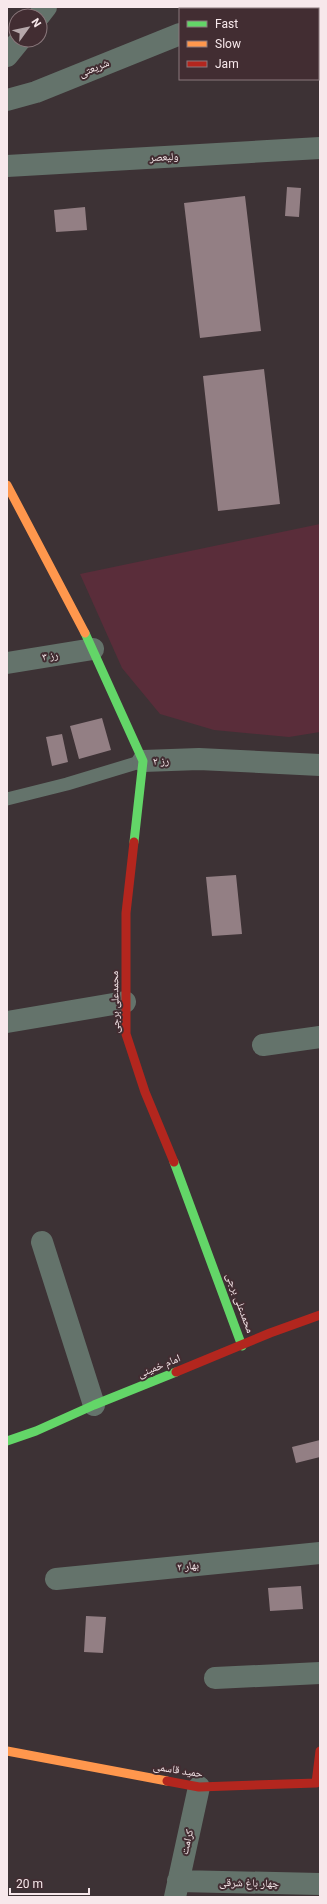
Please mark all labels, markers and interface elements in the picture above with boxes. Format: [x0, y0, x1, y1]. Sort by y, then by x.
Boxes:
north arrow [8, 8, 48, 48]
legend [179, 8, 319, 80]
text: N [28, 16, 44, 30]
text: Fast [215, 17, 238, 31]
text: Slow [215, 37, 241, 51]
street label: شریعتی [77, 56, 111, 80]
text: Jam [215, 57, 239, 71]
street label: ولیعصر [148, 150, 179, 164]
street label: رز ۳ [41, 648, 59, 664]
street label: رز ۲ [153, 754, 169, 768]
street label: محمدعلی برجی [108, 971, 122, 1033]
street label: محمدعلی برجی [223, 1271, 257, 1335]
street label: امام خمینی [136, 1352, 182, 1380]
street label: بهار ۲ [176, 1558, 200, 1574]
street label: حمید قاسمی [152, 1760, 204, 1780]
street label: کرامت [178, 1828, 196, 1856]
scale bar [10, 1870, 89, 1896]
street label: چهار باغ شرقی [219, 1876, 279, 1890]
text: 20 m [16, 1877, 43, 1891]

